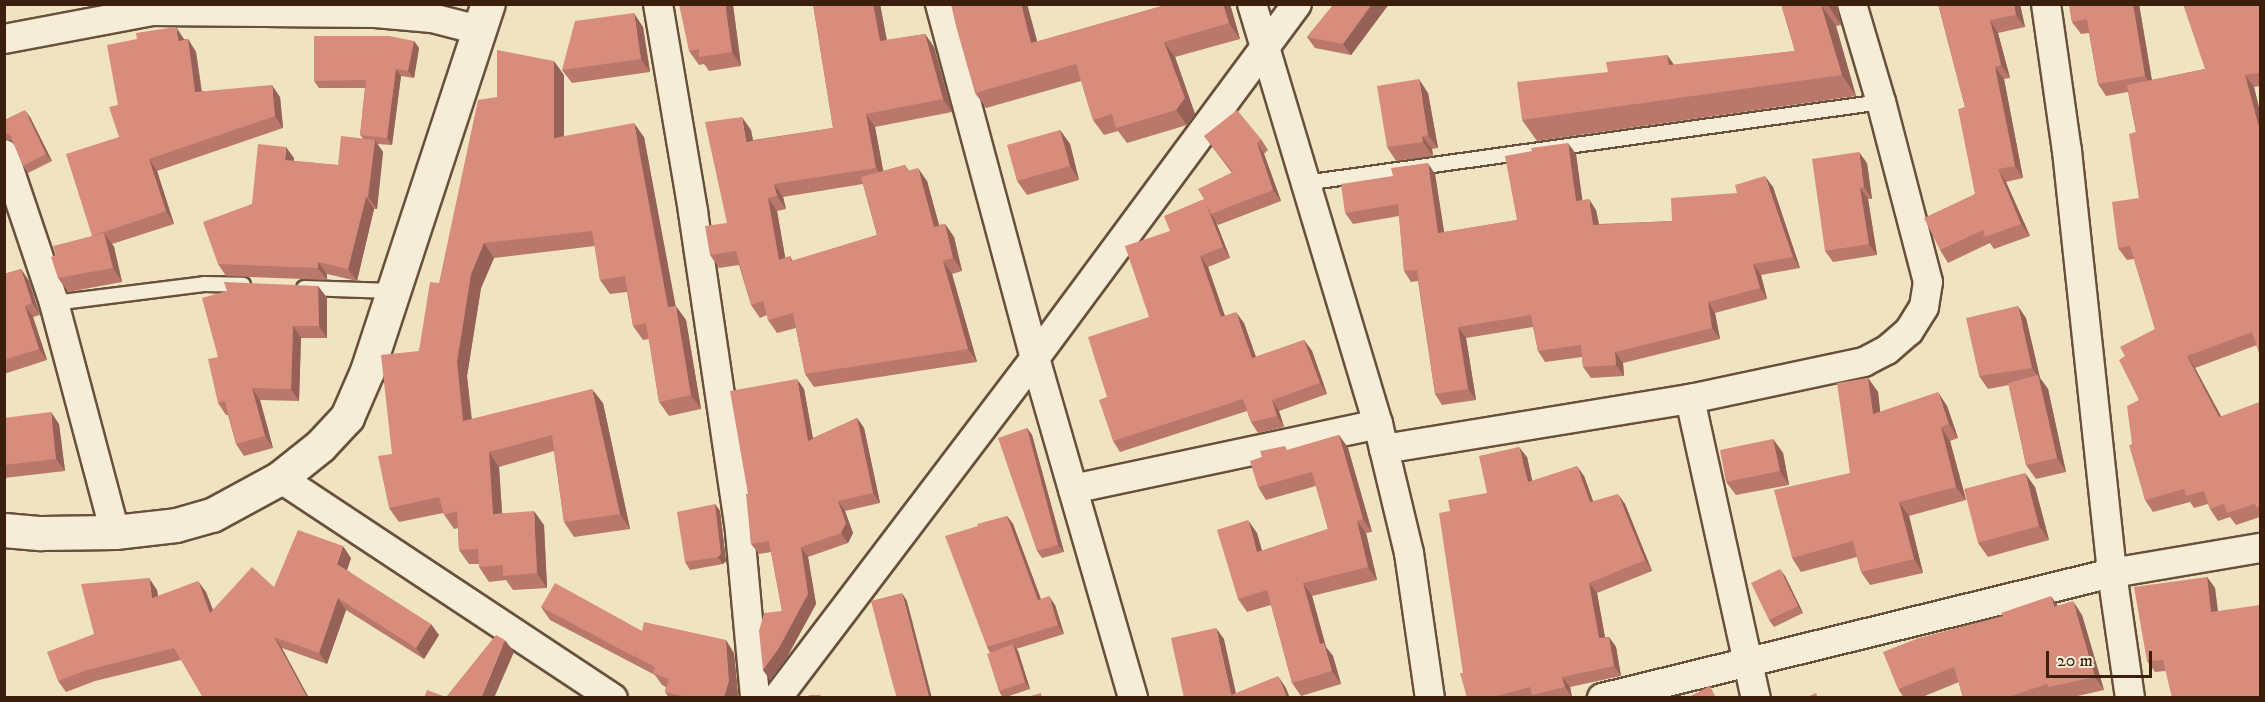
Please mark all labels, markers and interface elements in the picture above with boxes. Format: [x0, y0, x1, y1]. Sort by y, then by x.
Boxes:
scale bar [2049, 639, 2156, 677]
text: 20 m [2057, 650, 2093, 672]

